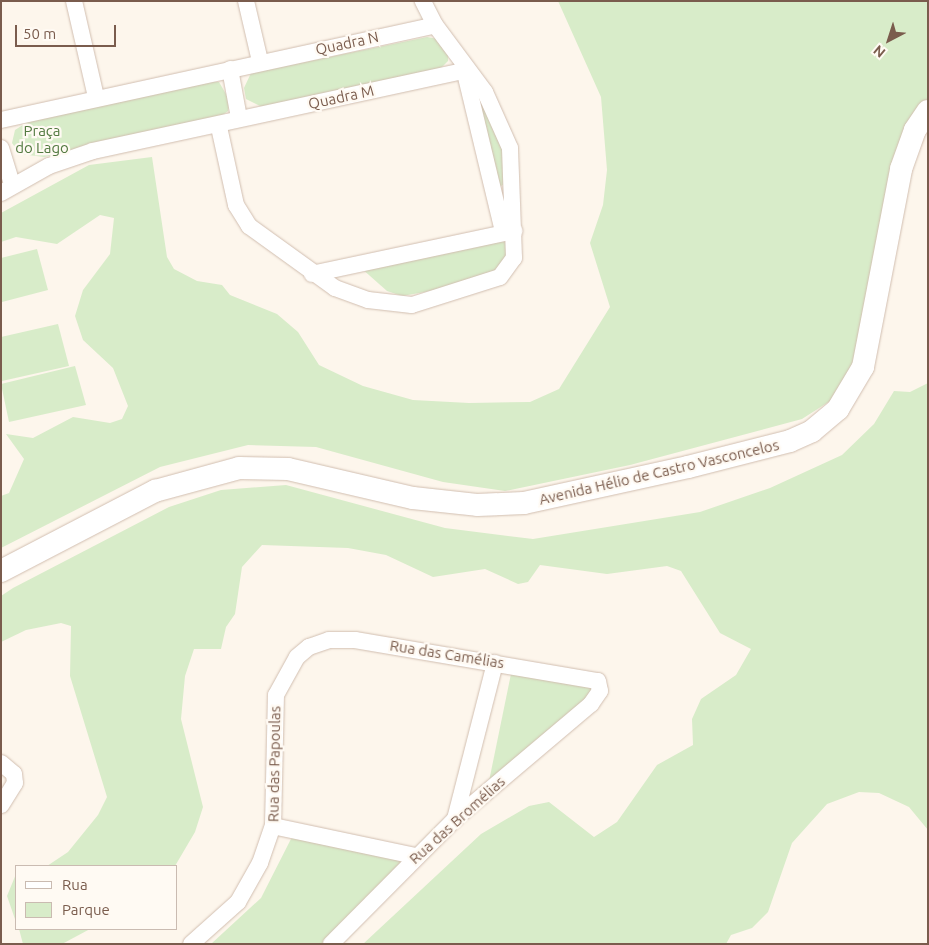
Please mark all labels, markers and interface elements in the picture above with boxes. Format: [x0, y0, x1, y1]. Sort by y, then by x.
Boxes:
scale bar [18, 15, 119, 47]
north arrow [864, 15, 914, 65]
text: 50 m [23, 25, 56, 42]
street label: Quadra N [314, 28, 380, 58]
text: N [870, 42, 889, 61]
street label: Quadra M [307, 81, 375, 113]
park label: Praça do Lago [15, 121, 69, 156]
street label: Avenida Hélio de Castro Vasconcelos [537, 436, 781, 508]
street label: Rua das Camélias [389, 636, 505, 672]
street label: Rua das Papoulas [264, 706, 284, 822]
street label: Rua das Bromélias [405, 772, 509, 868]
legend [15, 865, 178, 930]
text: Rua [62, 876, 88, 893]
text: Parque [62, 901, 110, 918]

